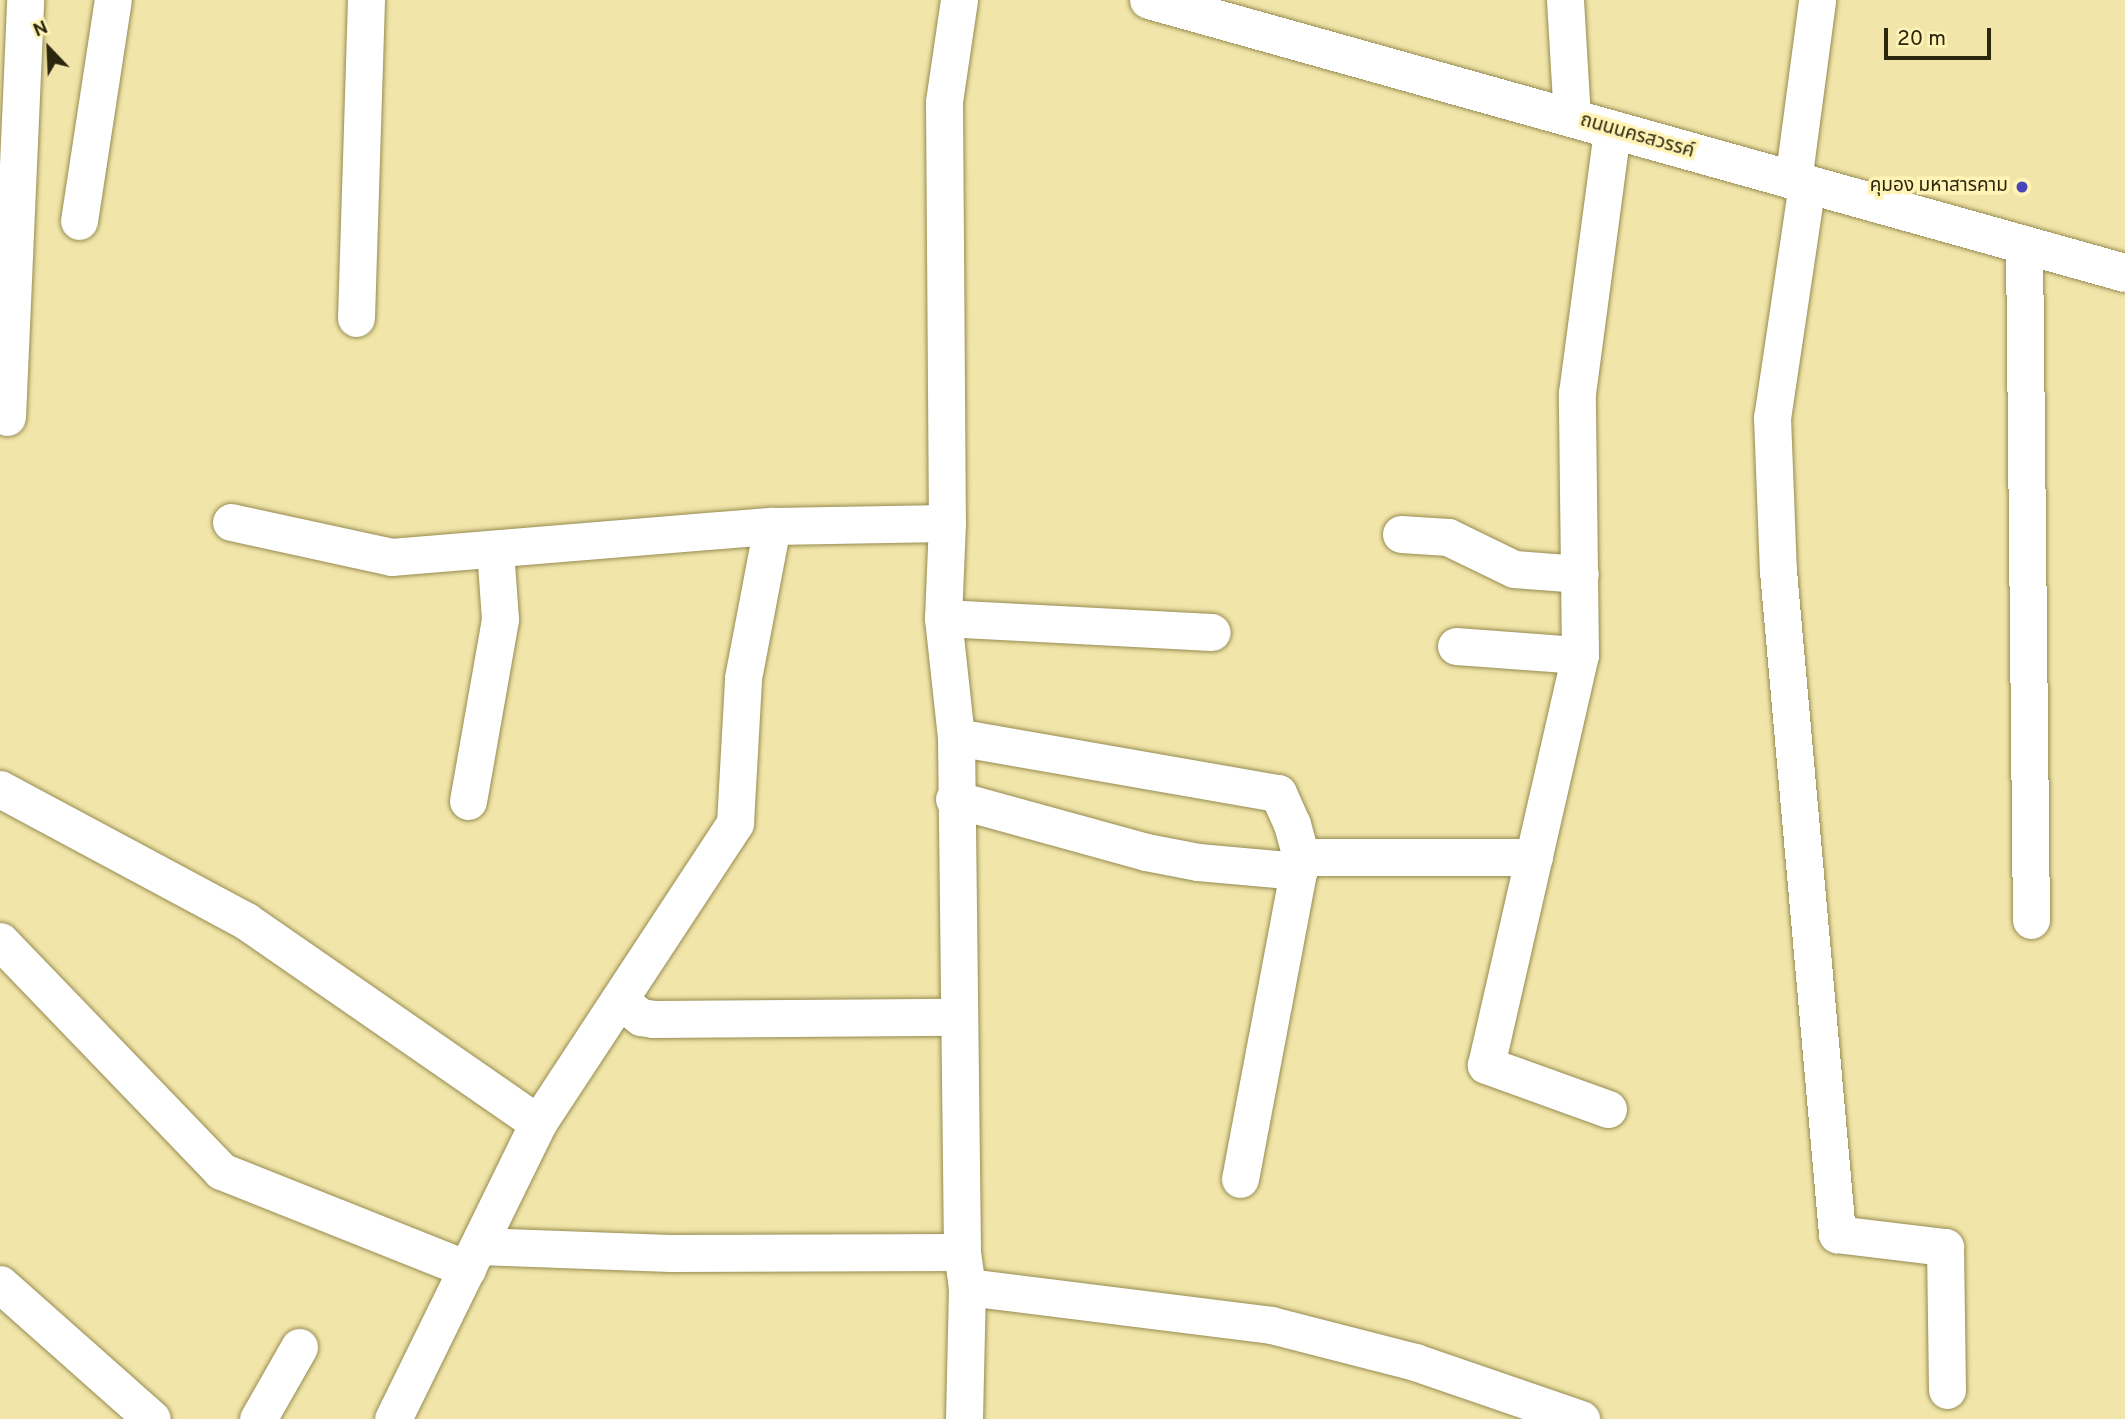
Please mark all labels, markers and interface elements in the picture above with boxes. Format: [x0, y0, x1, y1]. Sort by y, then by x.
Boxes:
north arrow [14, 14, 84, 84]
scale bar [1887, 14, 1994, 58]
text: N [30, 16, 52, 43]
text: 20 m [1897, 26, 1946, 53]
street label: ถนนนครสวรรค์ [1577, 110, 1697, 164]
place label: คุมอง มหาสารคาม [1870, 176, 2008, 198]
marker: คุมอง มหาสารคาม [2014, 179, 2030, 195]

